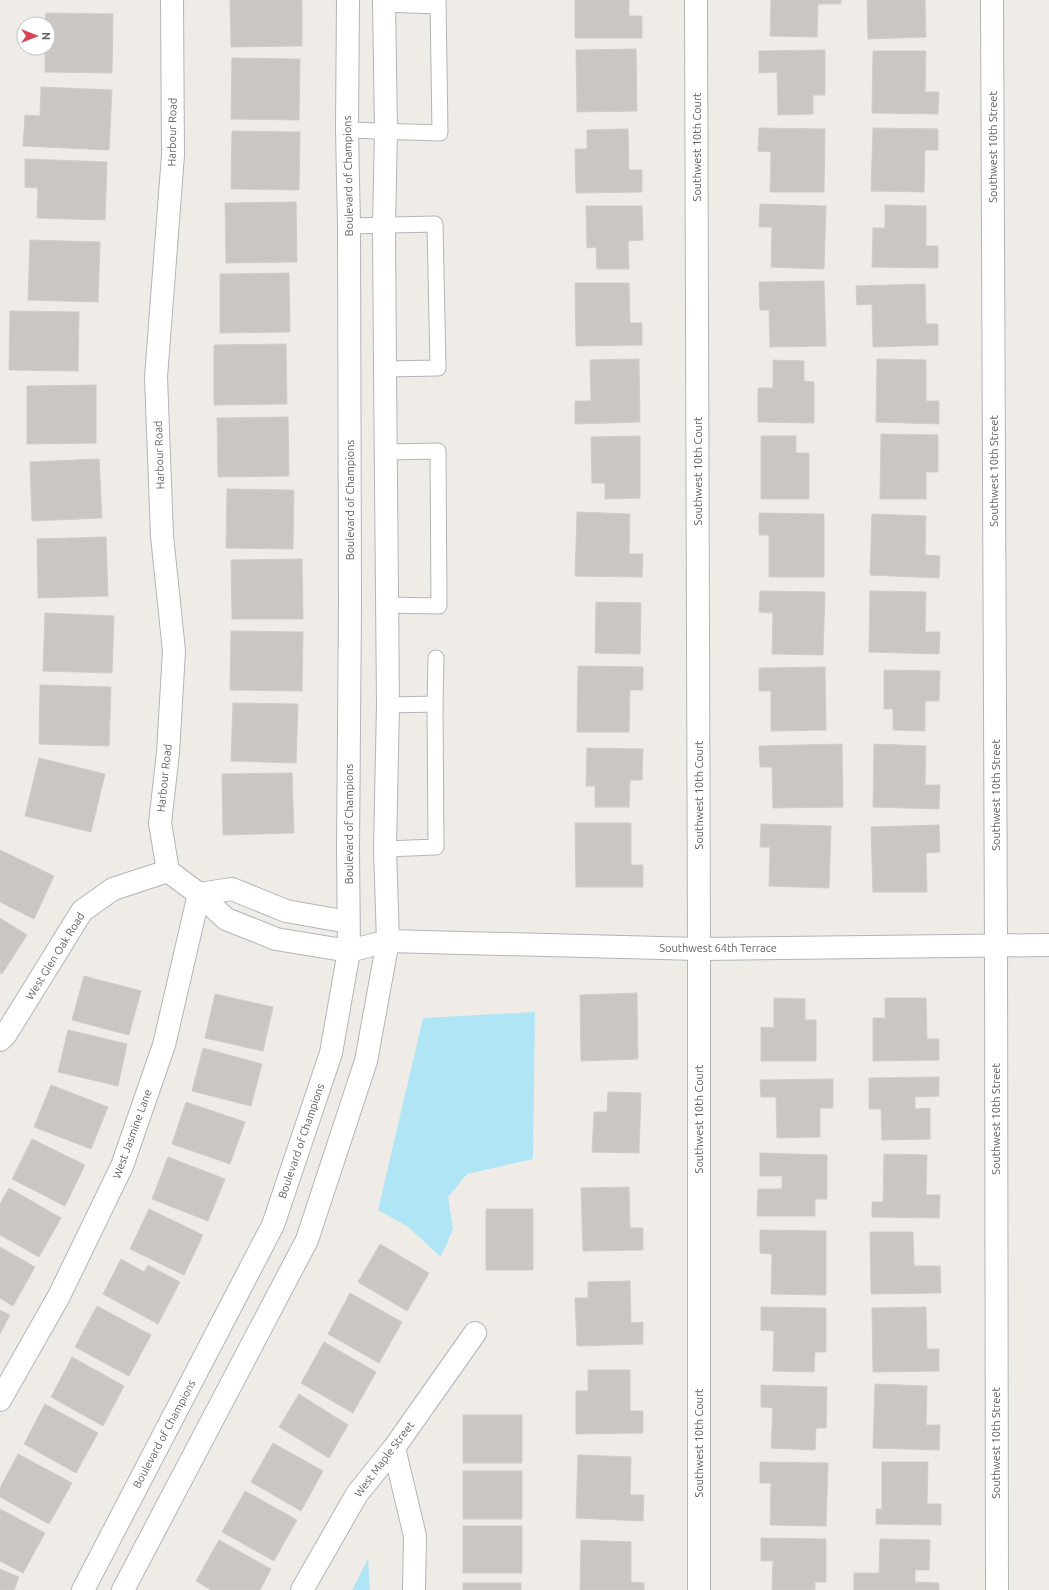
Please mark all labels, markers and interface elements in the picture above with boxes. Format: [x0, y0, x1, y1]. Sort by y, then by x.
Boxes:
north arrow [16, 16, 56, 56]
text: N [40, 32, 52, 40]
street label: Southwest 10th Street [987, 91, 999, 203]
street label: Southwest 10th Court [691, 92, 703, 201]
street label: Harbour Road [165, 98, 179, 166]
street label: Boulevard of Champions [341, 115, 355, 236]
street label: Southwest 10th Street [988, 415, 1000, 527]
street label: Southwest 10th Court [692, 416, 704, 525]
street label: Harbour Road [152, 420, 166, 490]
street label: Boulevard of Champions [344, 439, 356, 560]
street label: Southwest 10th Street [990, 739, 1002, 851]
street label: Southwest 10th Court [693, 740, 705, 849]
street label: Harbour Road [154, 743, 174, 813]
street label: Boulevard of Champions [343, 763, 355, 884]
street label: West Glen Oak Road [23, 910, 87, 1002]
street label: Southwest 64th Terrace [659, 942, 777, 954]
street label: Southwest 10th Street [990, 1063, 1002, 1175]
street label: Southwest 10th Court [693, 1064, 705, 1173]
street label: Boulevard of Champions [276, 1082, 326, 1200]
street label: West Jasmine Lane [110, 1088, 154, 1180]
street label: Boulevard of Champions [130, 1378, 198, 1490]
street label: Southwest 10th Street [990, 1387, 1002, 1499]
street label: Southwest 10th Court [693, 1388, 705, 1497]
street label: West Maple Street [352, 1418, 417, 1499]

